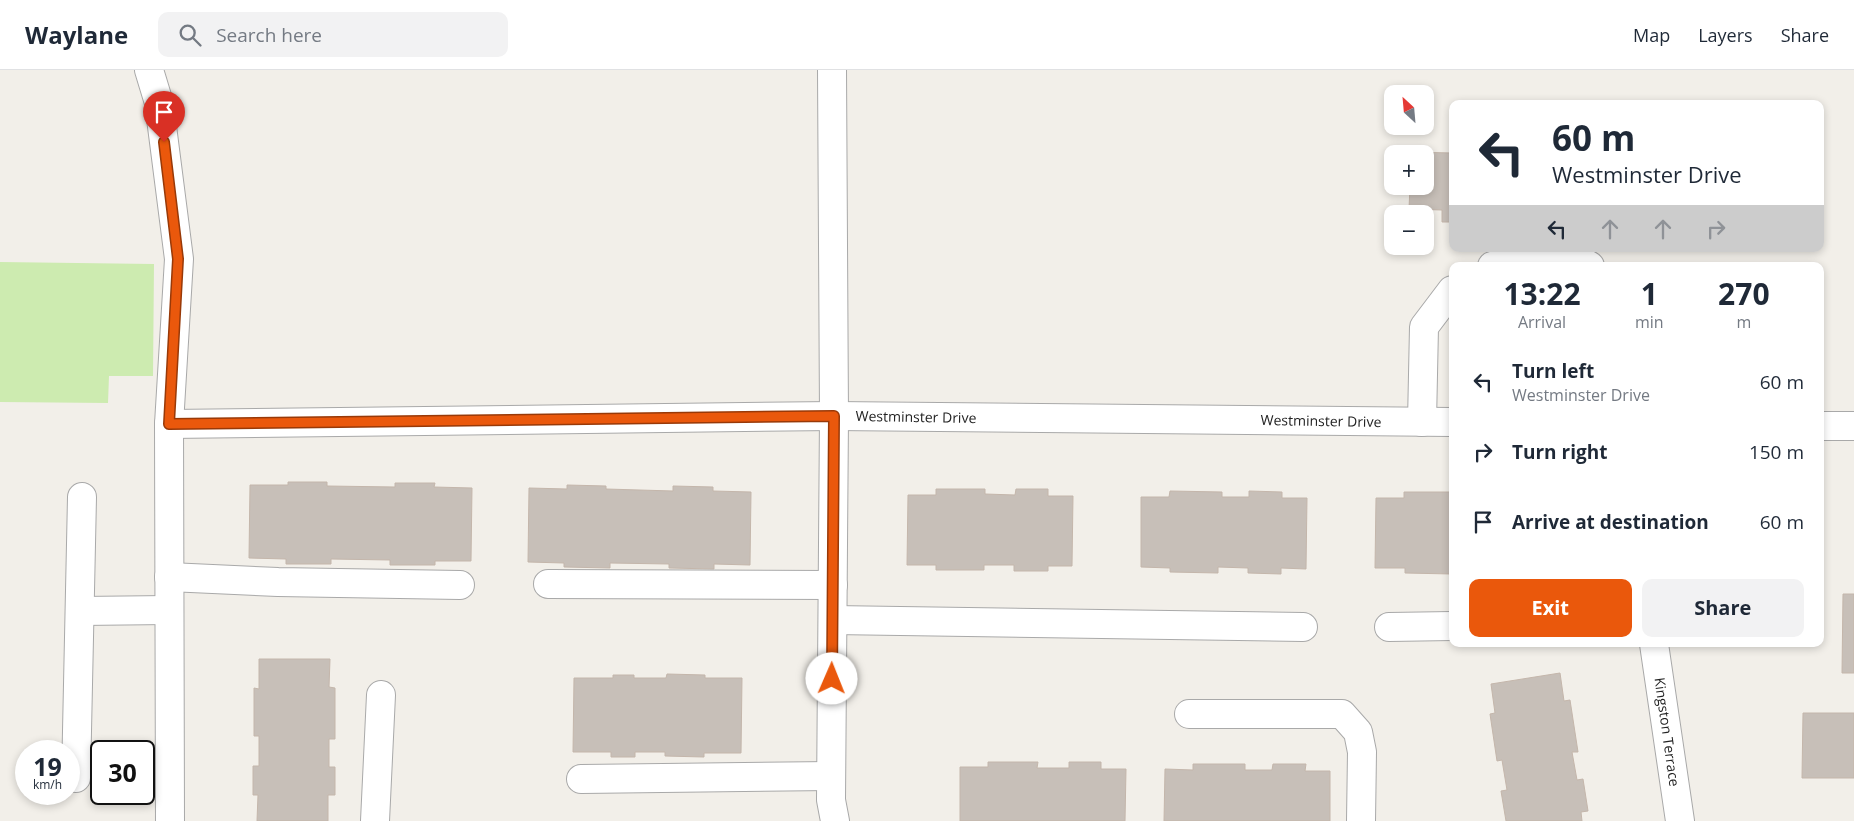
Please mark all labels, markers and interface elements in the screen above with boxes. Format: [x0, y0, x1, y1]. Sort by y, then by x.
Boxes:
search box [158, 12, 508, 57]
text: Waylane [25, 18, 128, 51]
icon: search [176, 21, 204, 49]
text: Search here [216, 22, 322, 48]
text: Map [1633, 23, 1670, 47]
text: Layers [1698, 23, 1753, 47]
text: Share [1781, 23, 1829, 47]
north arrow [1384, 85, 1434, 135]
map controls [1384, 85, 1434, 255]
pin [143, 91, 185, 142]
icon: arrive [150, 98, 178, 126]
text: 60 m [1552, 114, 1635, 161]
icon: left [1469, 120, 1534, 185]
button: + [1384, 145, 1434, 195]
text: Westminster Drive [1552, 159, 1742, 189]
button: − [1384, 205, 1434, 255]
icon: left [1543, 215, 1571, 243]
icon: ahead [1596, 215, 1624, 243]
icon: ahead [1649, 215, 1677, 243]
icon: right [1702, 215, 1730, 243]
text: 13:22 [1503, 273, 1581, 314]
text: 1 [1641, 273, 1658, 314]
text: 270 [1718, 273, 1770, 314]
text: Arrival [1518, 311, 1566, 333]
text: min [1635, 311, 1664, 333]
text: m [1736, 311, 1751, 333]
text: Turn left [1512, 358, 1594, 384]
icon: left [1469, 368, 1497, 396]
text: 60 m [1760, 369, 1804, 395]
text: Westminster Drive [1512, 384, 1650, 406]
street label: Westminster Drive [856, 406, 977, 427]
street label: Westminster Drive [1261, 410, 1382, 431]
icon: right [1469, 438, 1497, 466]
text: Turn right [1512, 439, 1607, 465]
text: 150 m [1749, 439, 1804, 465]
icon: arrive [1469, 508, 1497, 536]
text: Arrive at destination [1512, 509, 1709, 535]
text: 60 m [1760, 509, 1804, 535]
button: Exit [1469, 579, 1632, 637]
button: Share [1642, 579, 1804, 637]
position arrow [805, 652, 857, 704]
street label: Kingston Terrace [1650, 676, 1685, 788]
speed limit sign: 30 [90, 740, 155, 805]
text: 19 [33, 749, 62, 783]
text: km/h [33, 776, 62, 793]

